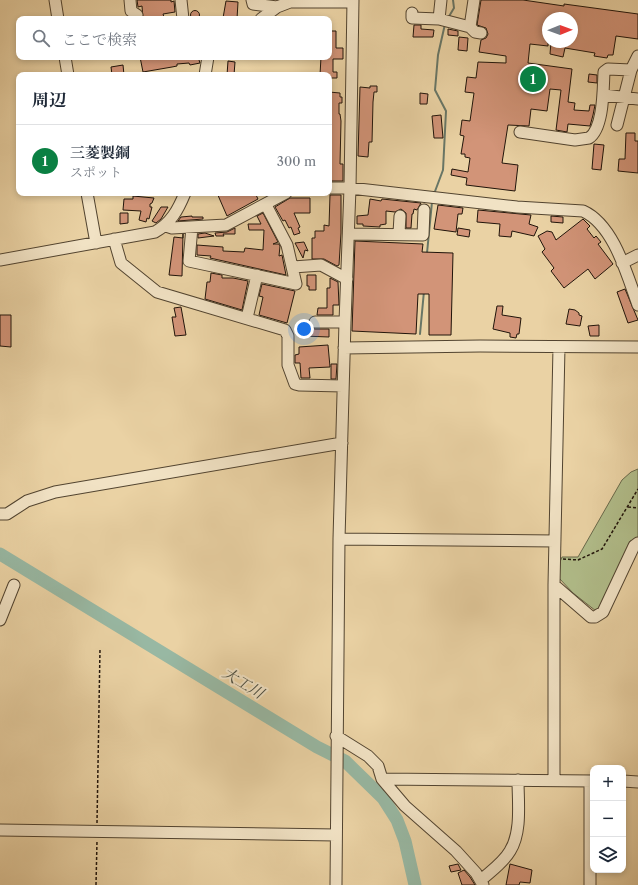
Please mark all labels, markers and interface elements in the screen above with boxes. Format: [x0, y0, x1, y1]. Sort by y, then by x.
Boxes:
north arrow [542, 12, 578, 48]
search box [16, 16, 332, 60]
icon: search [30, 27, 52, 49]
text: ここで検索 [62, 30, 137, 49]
pin: 1 [520, 64, 546, 94]
text: 周辺 [32, 90, 66, 110]
text: 三菱製鋼 [70, 143, 130, 162]
text: 1 [42, 153, 48, 169]
text: 300 m [277, 153, 316, 169]
text: スポット [70, 164, 122, 180]
your location [294, 319, 314, 339]
water label: 大工川 [219, 663, 269, 703]
map controls [590, 765, 626, 873]
button: + [590, 765, 626, 801]
button: − [590, 801, 626, 837]
button: layers [590, 837, 626, 873]

